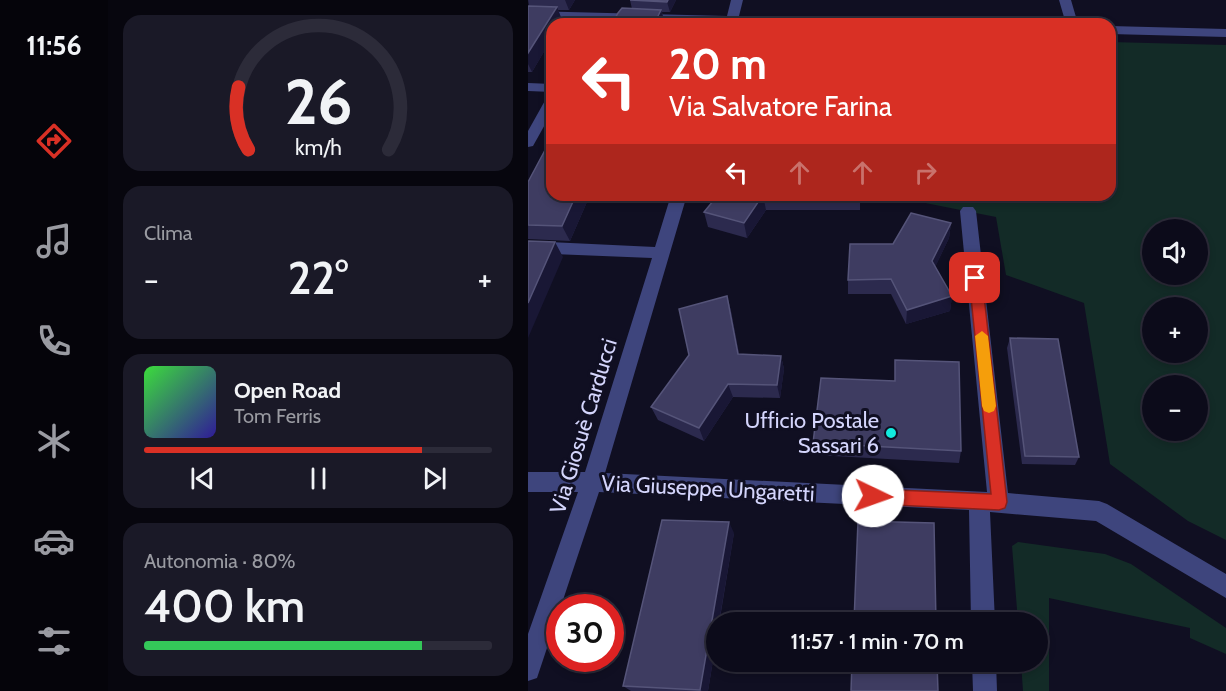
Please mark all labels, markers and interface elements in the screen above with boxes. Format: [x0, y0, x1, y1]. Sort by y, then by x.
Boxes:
text: 11:56 [26, 29, 82, 62]
text: 20 m [669, 38, 767, 90]
icon: left [570, 42, 648, 120]
text: 26 [284, 64, 352, 140]
text: Via Salvatore Farina [669, 90, 892, 123]
icon: directions [33, 120, 75, 162]
text: km/h [295, 134, 341, 160]
icon: left [720, 156, 753, 189]
icon: ahead [783, 156, 816, 189]
icon: ahead [846, 156, 879, 189]
icon: right [909, 156, 942, 189]
map controls [1142, 219, 1208, 441]
button: sound [1142, 219, 1208, 285]
icon: music [33, 220, 75, 262]
text: Clima [144, 221, 192, 245]
text: 22° [288, 251, 348, 305]
pin [949, 252, 1000, 303]
text: − [144, 259, 159, 299]
text: + [477, 259, 492, 299]
icon: arrive [958, 261, 991, 294]
button: + [1142, 297, 1208, 363]
icon: phone [33, 320, 75, 362]
street label: Via Giosuè Carducci [544, 335, 623, 517]
button: − [1142, 375, 1208, 441]
text: Open Road [234, 377, 341, 404]
text: Tom Ferris [234, 404, 321, 428]
place label: Ufficio Postale Sassari 6 [744, 407, 879, 459]
icon: climate [33, 420, 75, 462]
marker: Ufficio Postale Sassari 6 [884, 426, 898, 440]
icon: previous [186, 462, 219, 495]
icon: pause [302, 462, 335, 495]
icon: next [418, 462, 451, 495]
position arrow [841, 464, 905, 528]
street label: Via Giuseppe Ungaretti [601, 469, 815, 508]
icon: car [33, 520, 75, 562]
text: Autonomia · 80% [144, 549, 296, 573]
text: 400 km [144, 579, 305, 633]
speed limit sign: 30 [546, 594, 624, 672]
icon: filters [33, 620, 75, 662]
text: 11:57 · 1 min · 70 m [790, 628, 964, 655]

